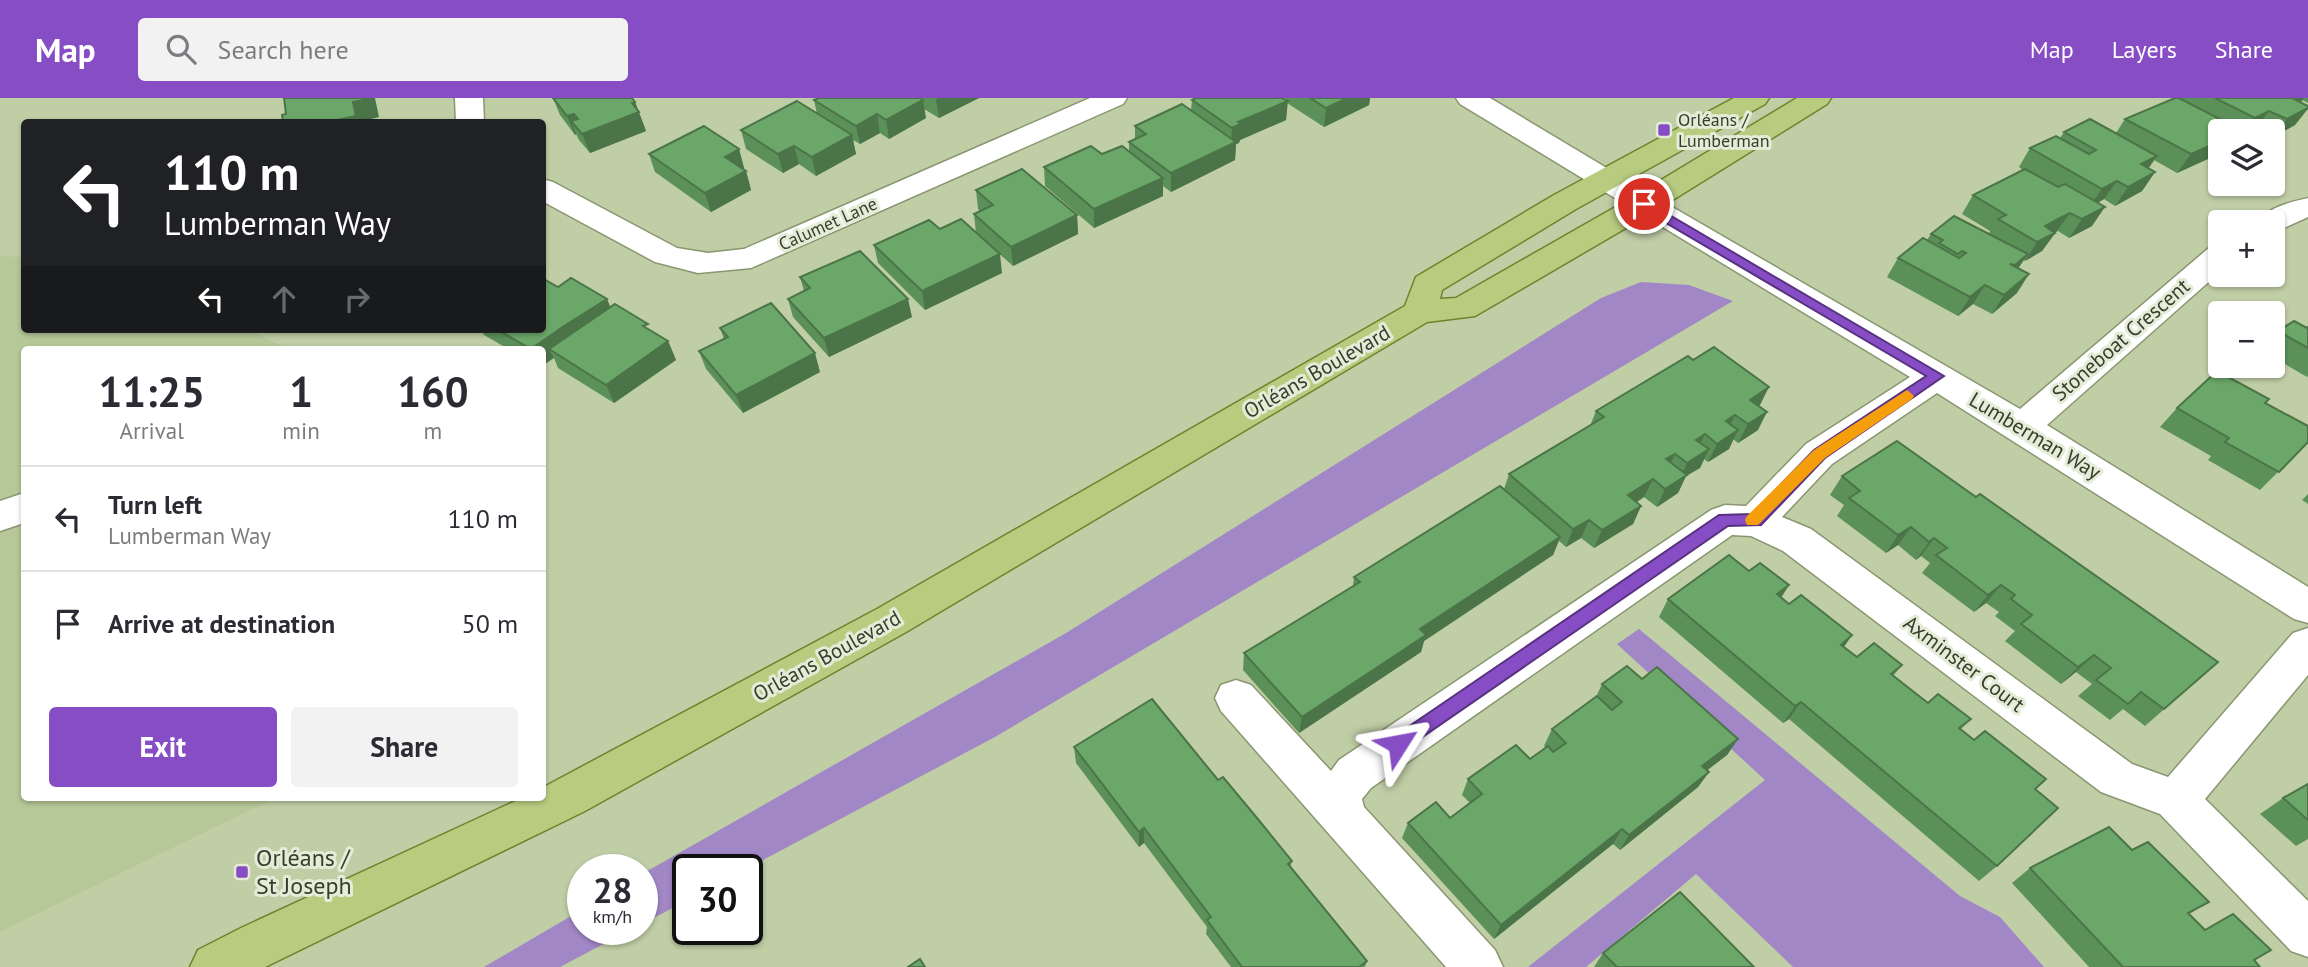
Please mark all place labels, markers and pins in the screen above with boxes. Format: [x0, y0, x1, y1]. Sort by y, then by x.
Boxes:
place label: Orléans / Lumberman [1678, 108, 1770, 152]
marker: Orléans / Lumberman [1656, 122, 1672, 138]
pin [1614, 174, 1674, 234]
place label: Orléans / St Joseph [256, 842, 352, 901]
marker: Orléans / St Joseph [234, 864, 250, 880]

